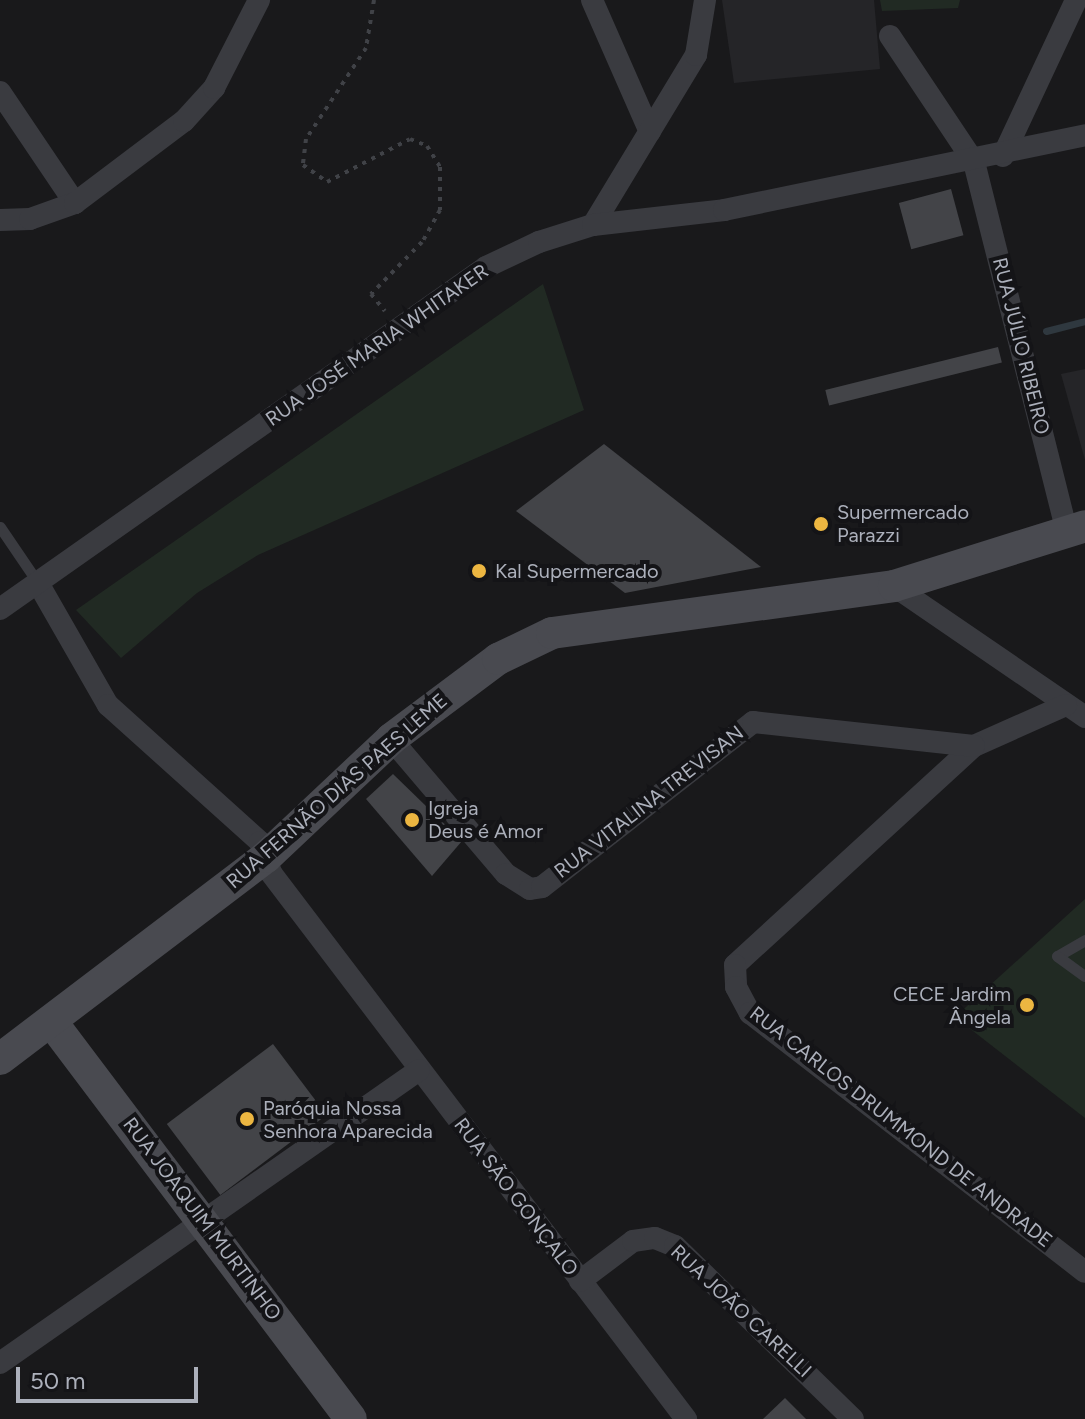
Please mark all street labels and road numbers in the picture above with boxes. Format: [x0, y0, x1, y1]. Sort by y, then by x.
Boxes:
street label: RUA JÚLIO RIBEIRO [987, 255, 1055, 437]
street label: RUA JOSÉ MARIA WHITAKER [261, 259, 493, 431]
street label: RUA FERNÃO DIAS PAES LEME [222, 688, 452, 894]
street label: RUA VITALINA TREVISAN [550, 721, 748, 883]
street label: RUA CARLOS DRUMMOND DE ANDRADE [745, 1001, 1057, 1253]
street label: RUA JOAQUIM MURTINHO [118, 1113, 286, 1325]
street label: RUA SÃO GONÇALO [449, 1113, 583, 1281]
street label: RUA JOÃO CARELLI [666, 1240, 816, 1382]

